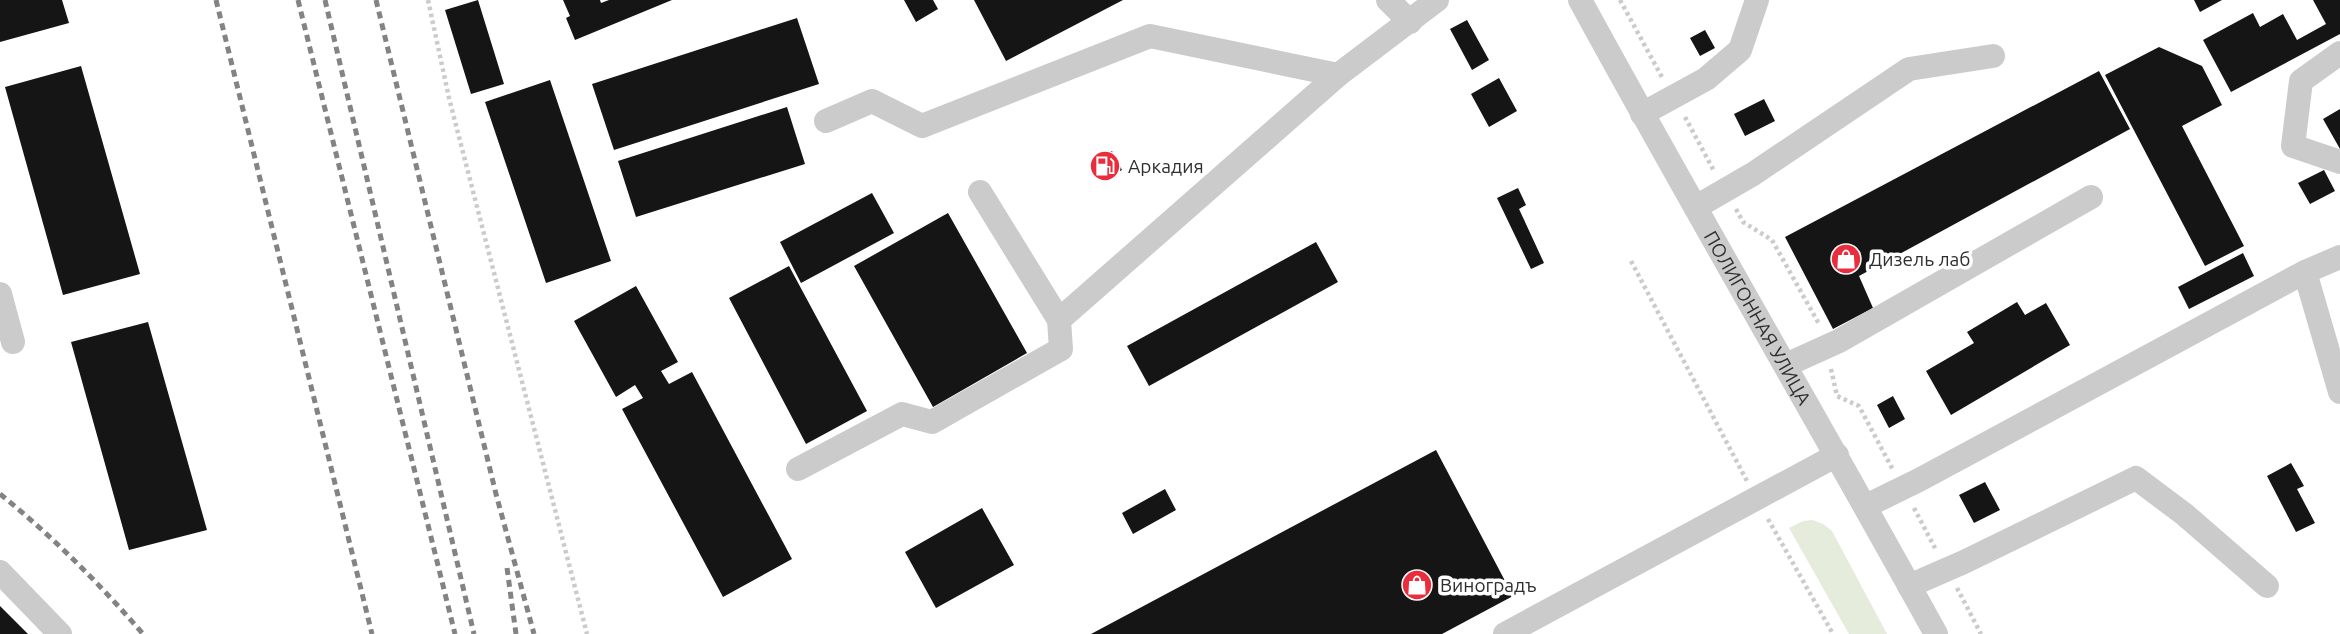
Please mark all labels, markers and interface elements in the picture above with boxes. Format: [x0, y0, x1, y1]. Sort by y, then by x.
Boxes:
fuel station icon: Аркадия [1088, 149, 1122, 183]
place label: Аркадия [1128, 155, 1204, 177]
street label: ПОЛИГОННАЯ УЛИЦА [1700, 227, 1816, 409]
shop icon: Дизель лаб [1829, 242, 1863, 276]
place label: Дизель лаб [1869, 248, 1970, 270]
shop icon: Виноградъ [1400, 568, 1434, 602]
place label: Виноградъ [1440, 574, 1536, 596]

